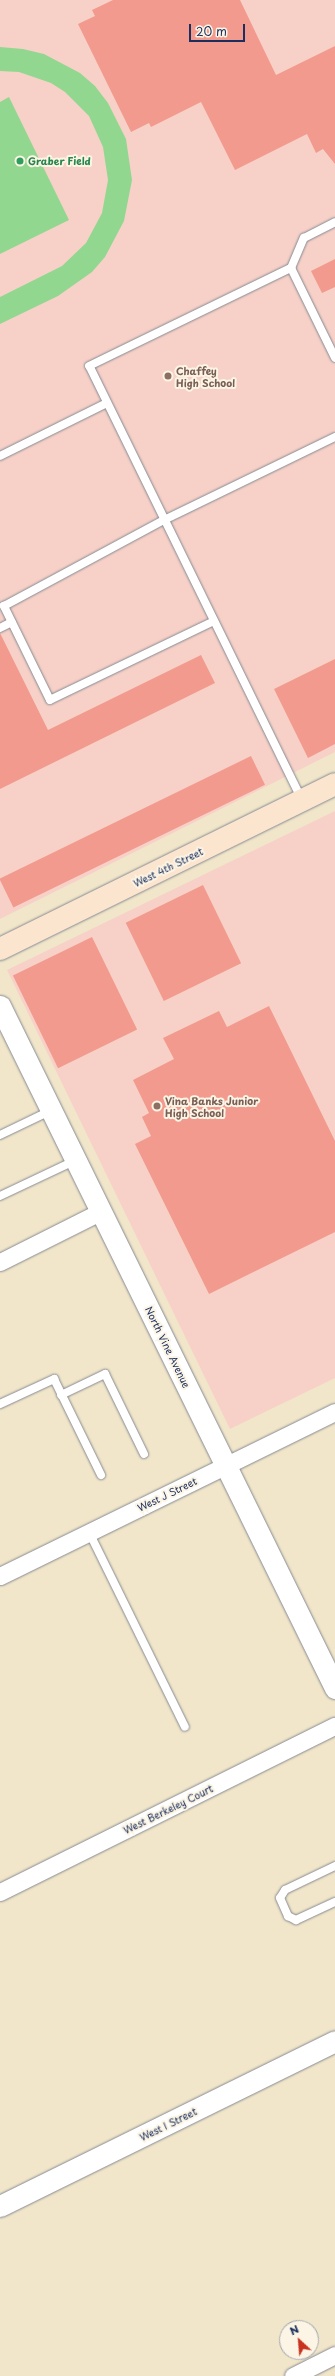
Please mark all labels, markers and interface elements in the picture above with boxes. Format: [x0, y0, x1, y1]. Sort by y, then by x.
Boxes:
scale bar [191, 16, 247, 42]
text: 20 m [196, 22, 227, 40]
place label: Graber Field [28, 155, 91, 167]
marker: Graber Field [15, 156, 25, 166]
place label: Chaffey High School [176, 364, 235, 388]
marker: Chaffey High School [163, 371, 173, 381]
street label: West 4th Street [131, 845, 205, 889]
place label: Vina Banks Junior High School [165, 1094, 259, 1118]
marker: Vina Banks Junior High School [152, 1101, 162, 1111]
street label: North Vine Avenue [143, 1304, 193, 1390]
street label: West J Street [135, 1474, 199, 1514]
street label: West Berkeley Court [121, 1782, 215, 1836]
street label: West I Street [137, 2105, 199, 2143]
north arrow [279, 2320, 319, 2360]
text: N [286, 2320, 302, 2339]

